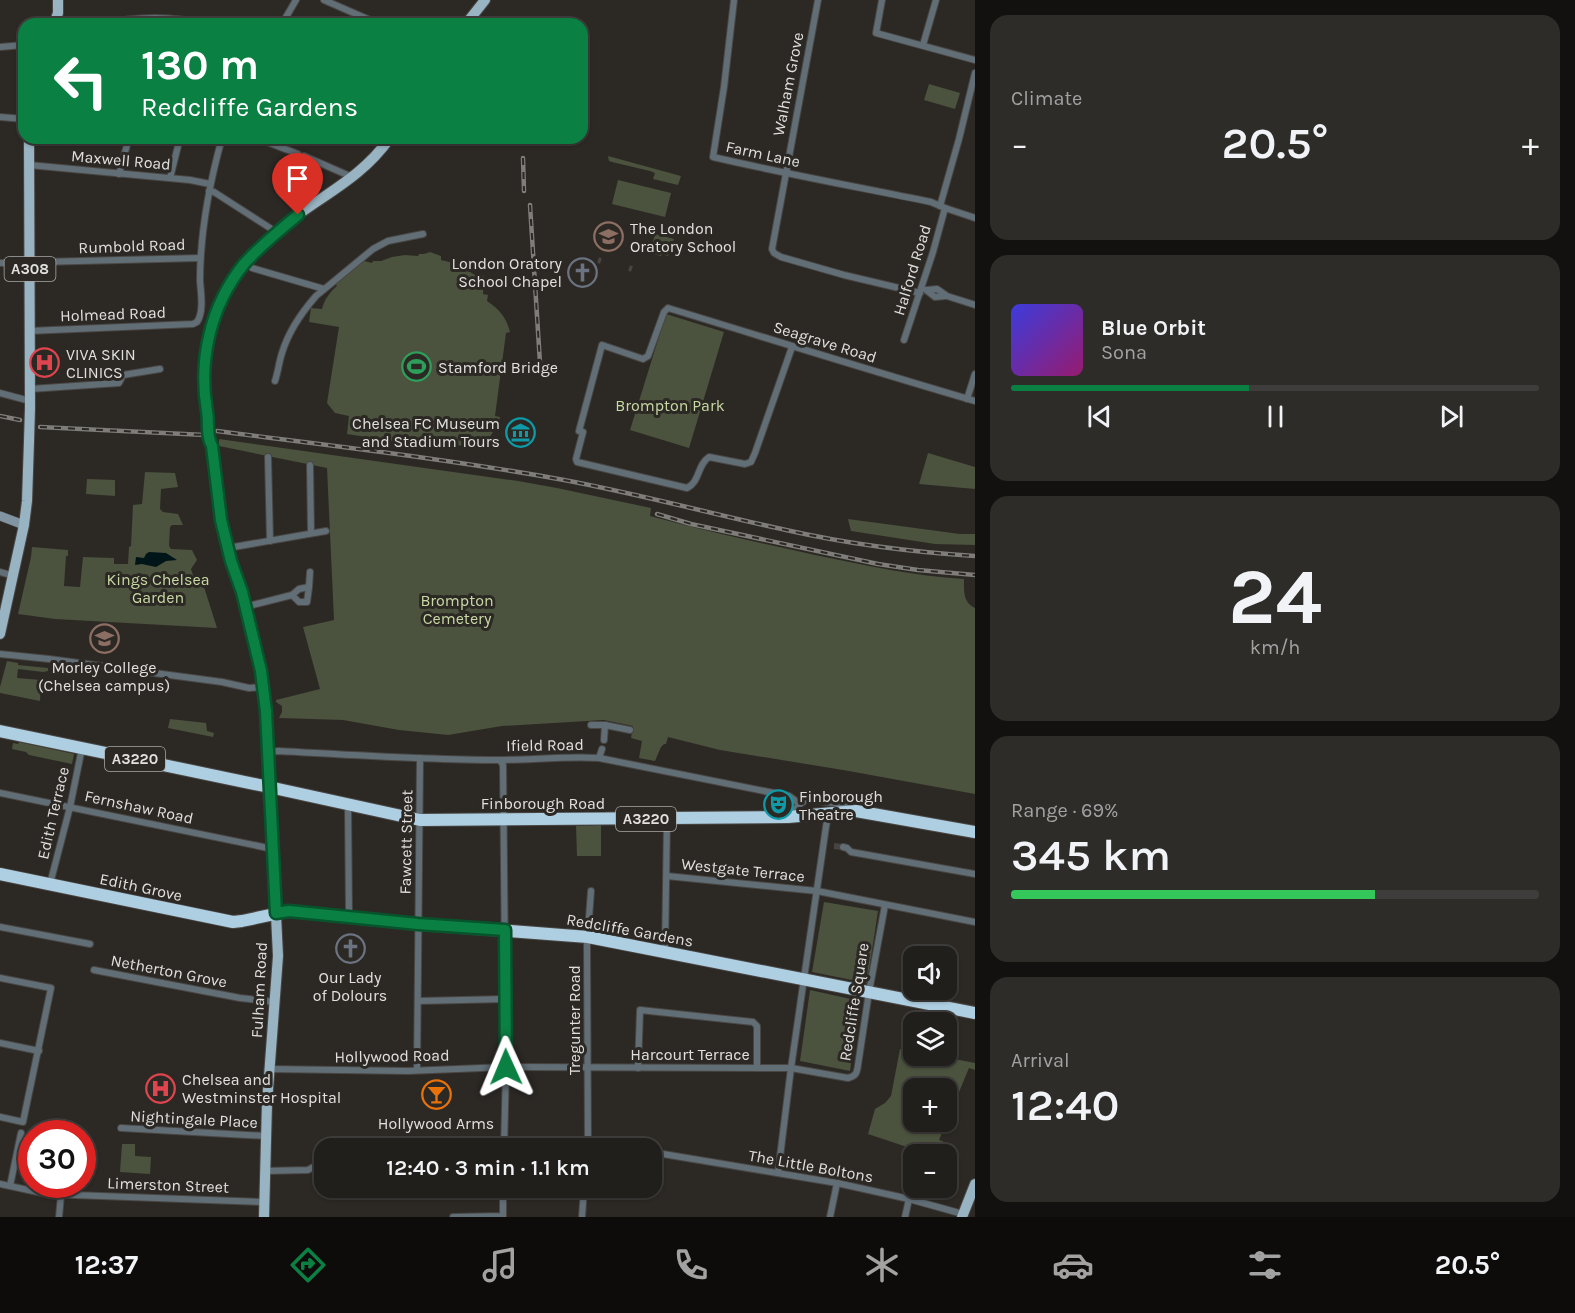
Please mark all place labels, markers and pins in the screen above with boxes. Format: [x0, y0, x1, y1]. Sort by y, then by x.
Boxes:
pin [272, 153, 323, 215]
place label: The London Oratory School [630, 219, 736, 256]
school or university icon: The London Oratory School [593, 221, 625, 253]
place label: London Oratory School Chapel [452, 254, 563, 291]
church icon: London Oratory School Chapel [567, 256, 599, 288]
place label: VIVA SKIN CLINICS [66, 345, 136, 382]
hospital icon: VIVA SKIN CLINICS [29, 347, 61, 379]
sports icon: Stamford Bridge [401, 351, 433, 383]
place label: Stamford Bridge [438, 358, 558, 377]
place label: Chelsea FC Museum and Stadium Tours [352, 414, 500, 451]
museum icon: Chelsea FC Museum and Stadium Tours [505, 416, 537, 448]
school or university icon: Morley College (Chelsea campus) [88, 623, 120, 655]
place label: Morley College (Chelsea campus) [38, 658, 170, 695]
place label: Finborough Theatre [799, 787, 883, 824]
theatre icon: Finborough Theatre [762, 789, 794, 821]
church icon: Our Lady of Dolours [334, 933, 366, 965]
place label: Our Lady of Dolours [313, 968, 387, 1005]
place label: Chelsea and Westminster Hospital [182, 1070, 341, 1107]
hospital icon: Chelsea and Westminster Hospital [145, 1072, 177, 1104]
bar icon: Hollywood Arms [420, 1079, 452, 1111]
place label: Hollywood Arms [378, 1114, 494, 1133]

